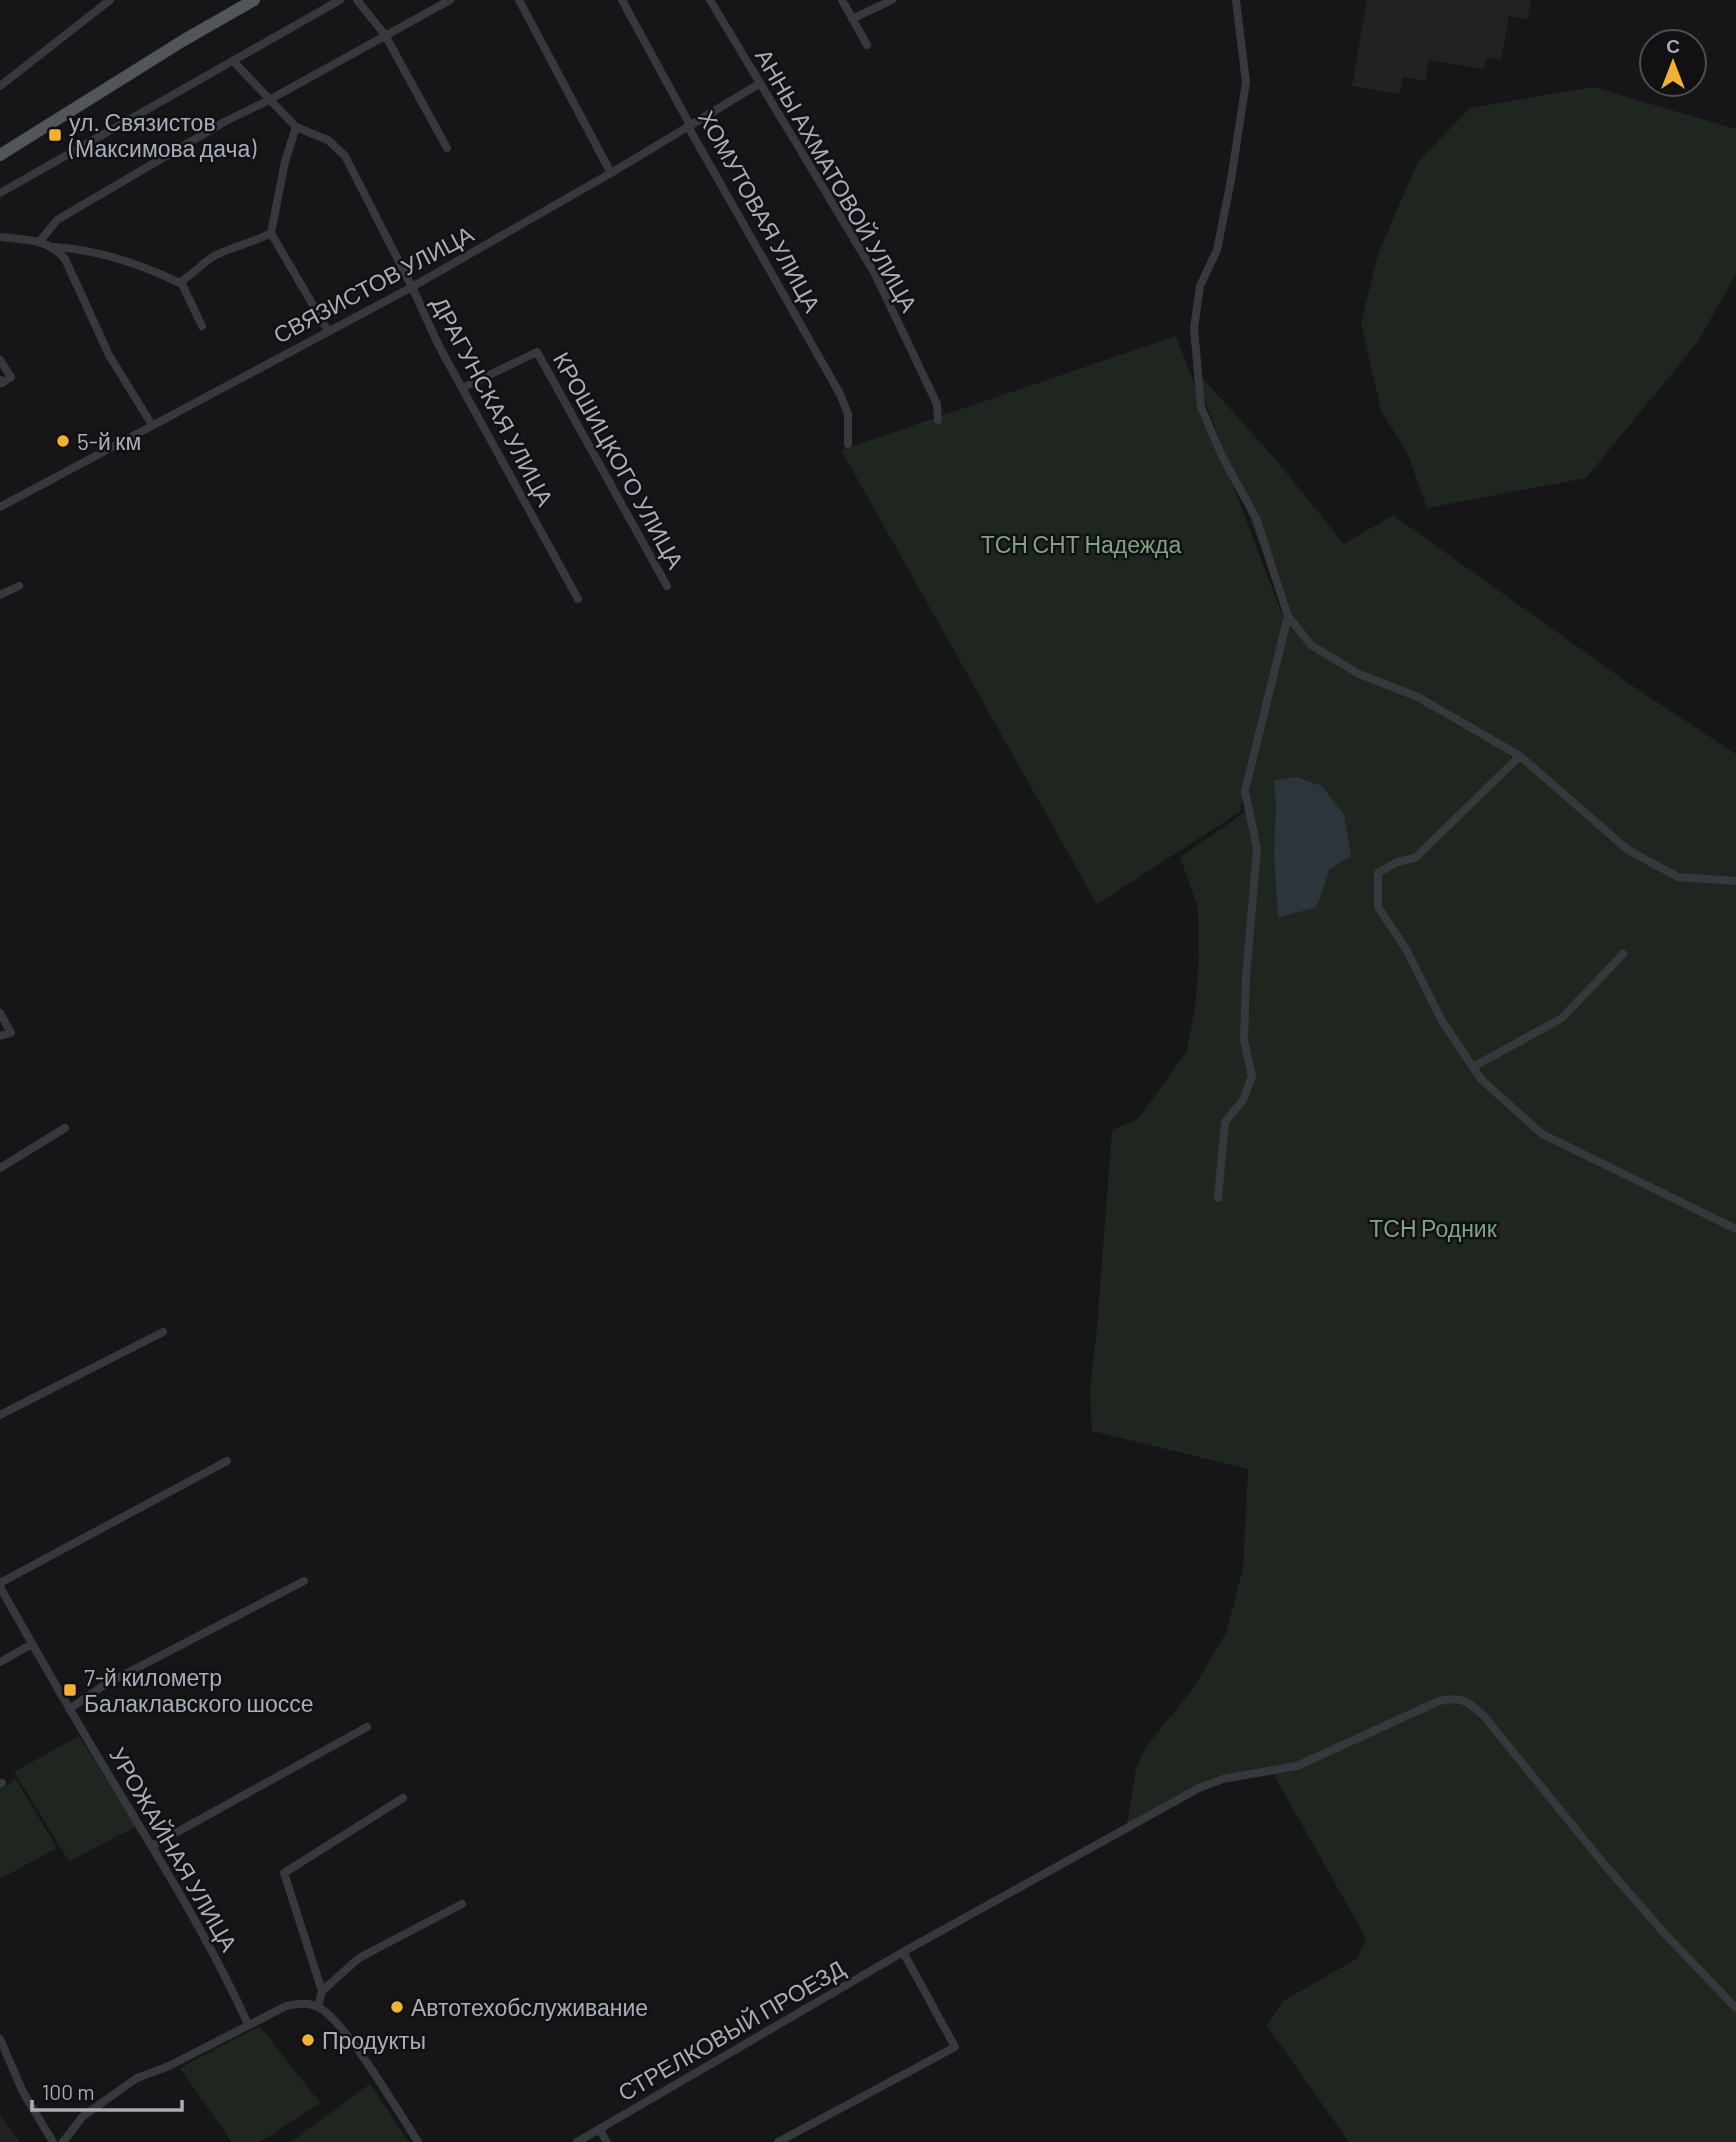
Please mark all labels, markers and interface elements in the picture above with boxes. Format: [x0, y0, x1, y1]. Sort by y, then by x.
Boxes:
north arrow [1638, 28, 1708, 98]
text: С [1666, 34, 1680, 57]
street label: АННЫ АХМАТОВОЙ УЛИЦА [750, 43, 924, 317]
street label: ХОМУТОВАЯ УЛИЦА [693, 105, 827, 317]
place label: ул. Связистов (Максимова дача) [68, 108, 257, 162]
marker: ул. Связистов (Максимова дача) [47, 127, 63, 143]
street label: СВЯЗИСТОВ УЛИЦА [268, 219, 478, 349]
street label: ДРАГУНСКАЯ УЛИЦА [426, 292, 560, 511]
street label: КРОШИЦКОГО УЛИЦА [548, 347, 691, 574]
place label: 5-й км [77, 427, 141, 455]
marker: 5-й км [55, 433, 71, 449]
park label: ТСН СНТ Надежда [981, 530, 1182, 558]
park label: ТСН Родник [1369, 1214, 1498, 1242]
place label: 7-й километр Балаклавского шоссе [84, 1663, 314, 1717]
marker: 7-й километр Балаклавского шоссе [62, 1682, 78, 1698]
street label: УРОЖАЙНАЯ УЛИЦА [104, 1742, 244, 1957]
street label: СТРЕЛКОВЫЙ ПРОЕЗД [613, 1953, 850, 2106]
place label: Автотехобслуживание [411, 1993, 648, 2021]
marker: Автотехобслуживание [389, 1999, 405, 2015]
place label: Продукты [322, 2026, 426, 2054]
marker: Продукты [300, 2032, 316, 2048]
scale bar [32, 2068, 182, 2112]
text: 100 m [42, 2079, 95, 2104]

